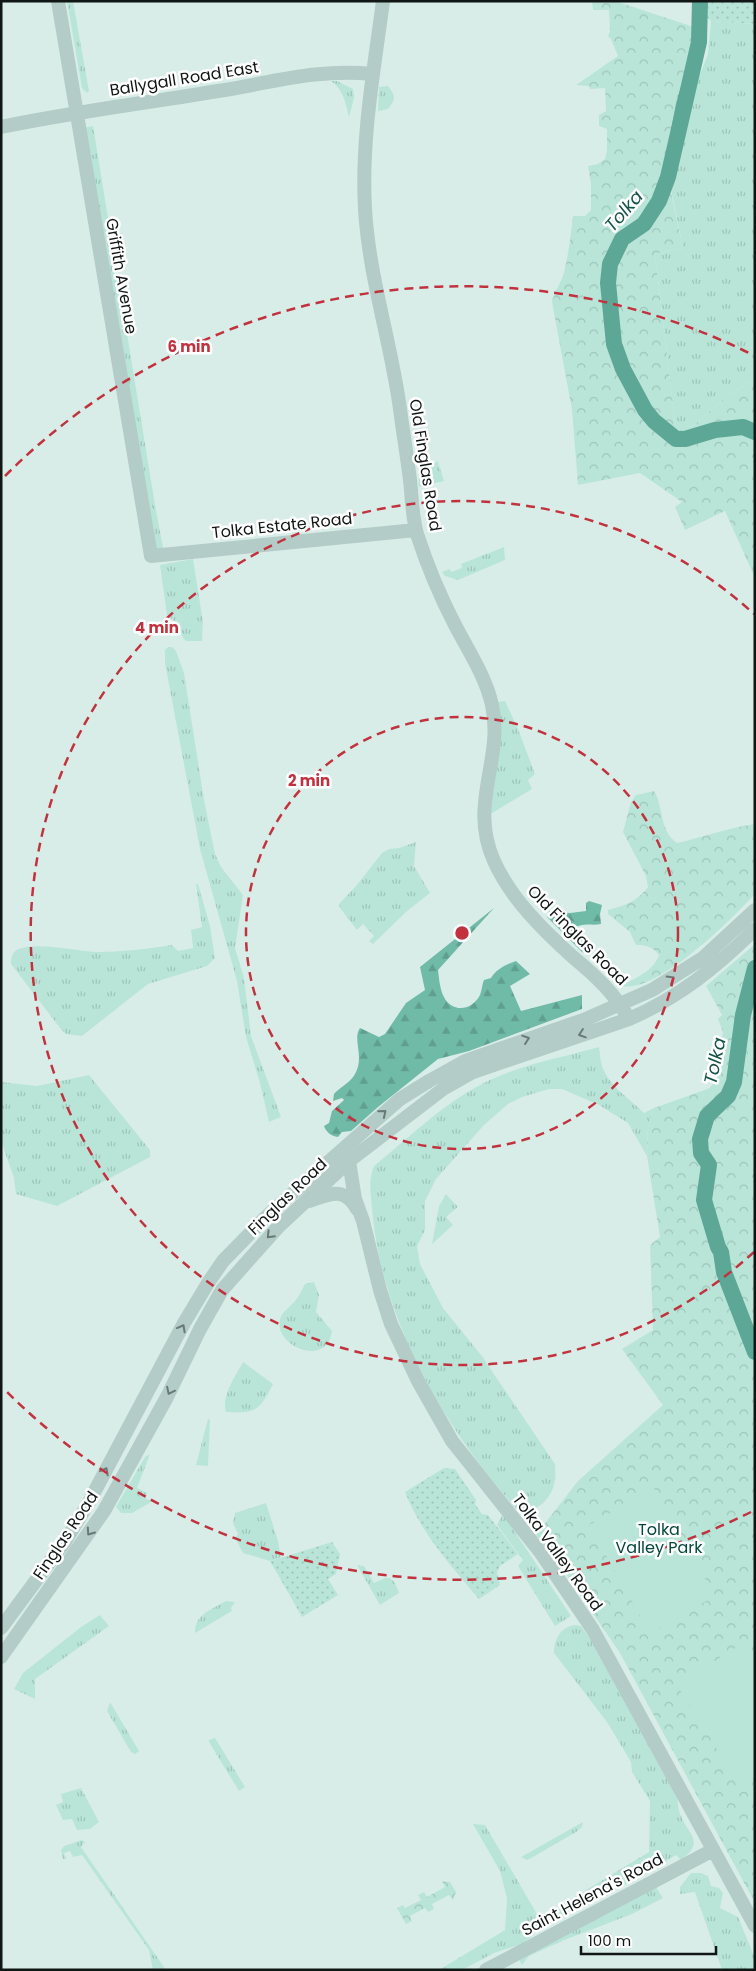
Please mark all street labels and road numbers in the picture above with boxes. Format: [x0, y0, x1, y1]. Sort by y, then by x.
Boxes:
street label: Ballygall Road East [108, 55, 260, 102]
street label: Griffith Avenue [100, 216, 143, 336]
street label: Old Finglas Road [404, 397, 447, 533]
street label: Tolka Estate Road [211, 507, 353, 544]
street label: Old Finglas Road [522, 880, 633, 991]
street label: Finglas Road [243, 1153, 332, 1240]
street label: Finglas Road [27, 1487, 103, 1584]
street label: Tolka Valley Road [507, 1489, 608, 1616]
street label: Saint Helena's Road [517, 1847, 667, 1941]

